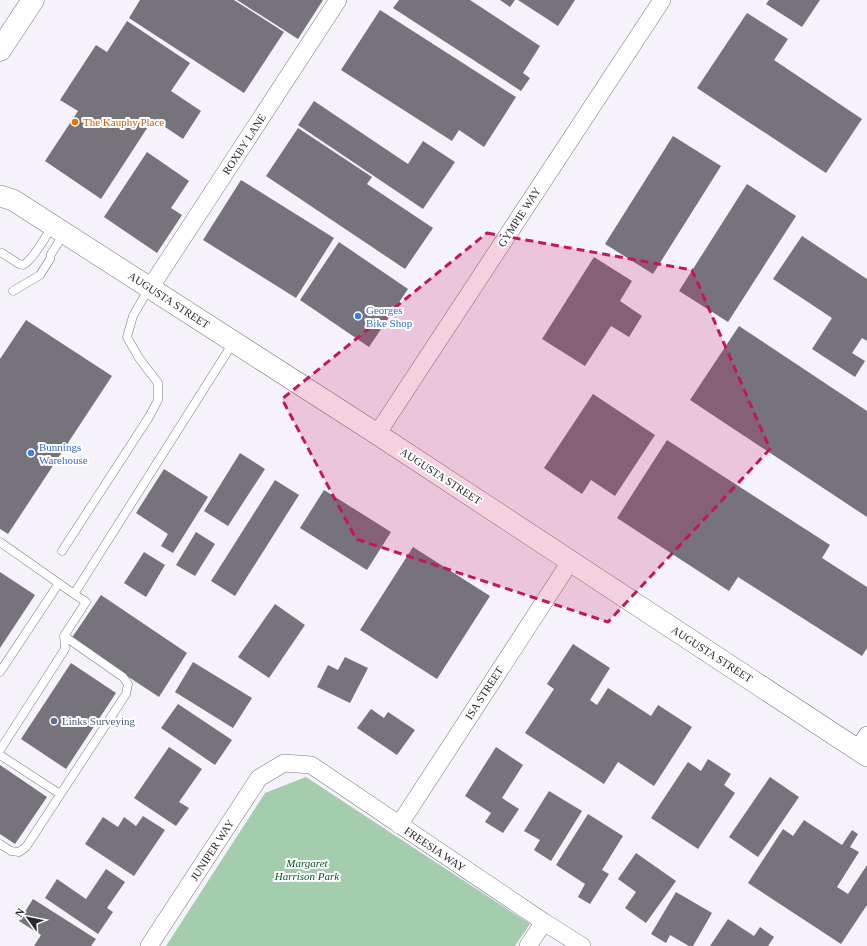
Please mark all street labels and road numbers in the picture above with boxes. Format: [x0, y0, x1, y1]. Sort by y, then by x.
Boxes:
street label: ROXBY LANE [220, 111, 268, 177]
street label: GYMPIE WAY [495, 185, 543, 249]
street label: AUGUSTA STREET [126, 269, 212, 331]
street label: AUGUSTA STREET [398, 445, 484, 507]
street label: AUGUSTA STREET [669, 623, 755, 685]
street label: ISA STREET [463, 664, 506, 722]
street label: JUNIPER WAY [188, 817, 236, 883]
street label: FREESIA WAY [402, 824, 468, 874]

